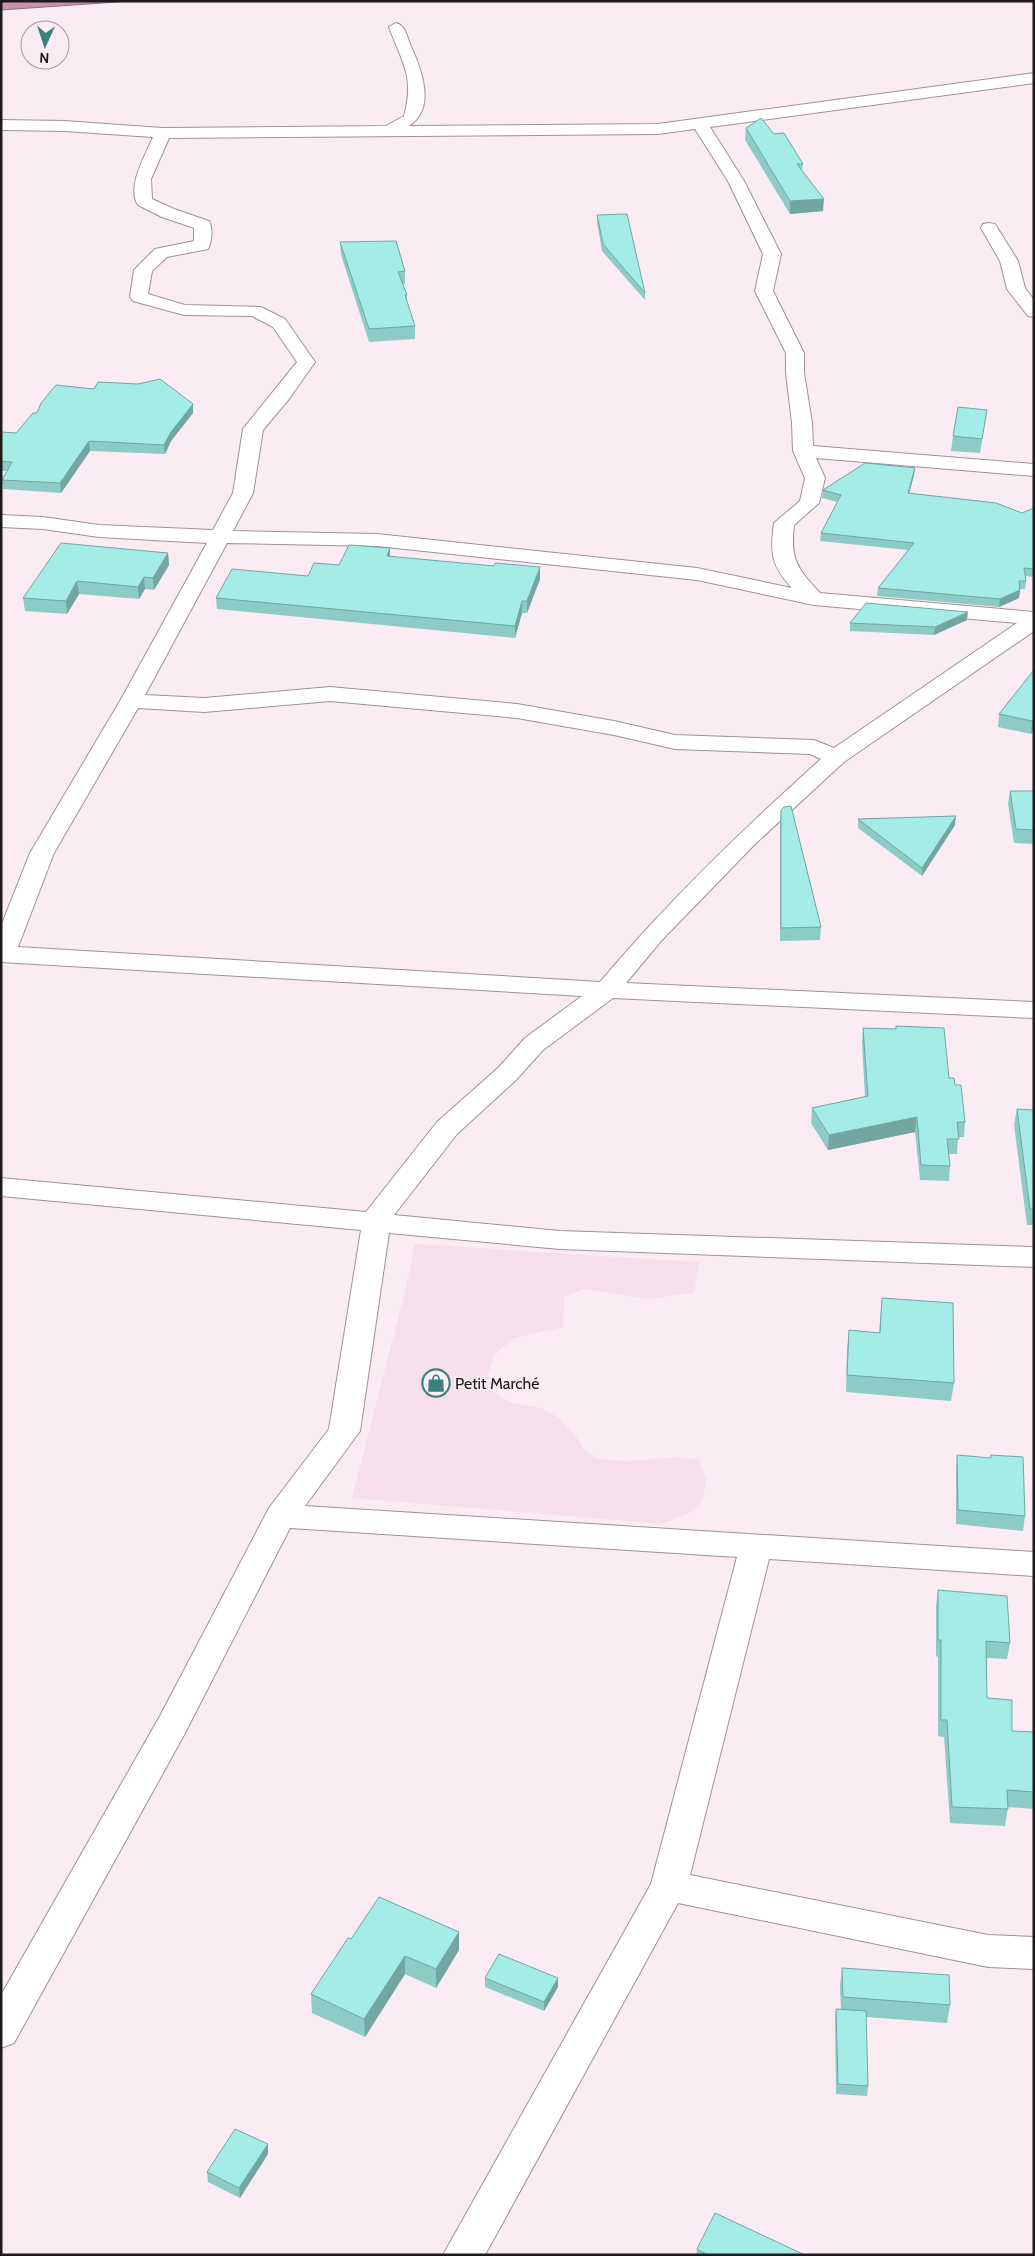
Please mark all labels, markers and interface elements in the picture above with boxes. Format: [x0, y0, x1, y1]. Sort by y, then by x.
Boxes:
north arrow [20, 20, 70, 70]
text: N [39, 49, 50, 67]
shop icon: Petit Marché [421, 1368, 451, 1398]
place label: Petit Marché [455, 1374, 539, 1393]

